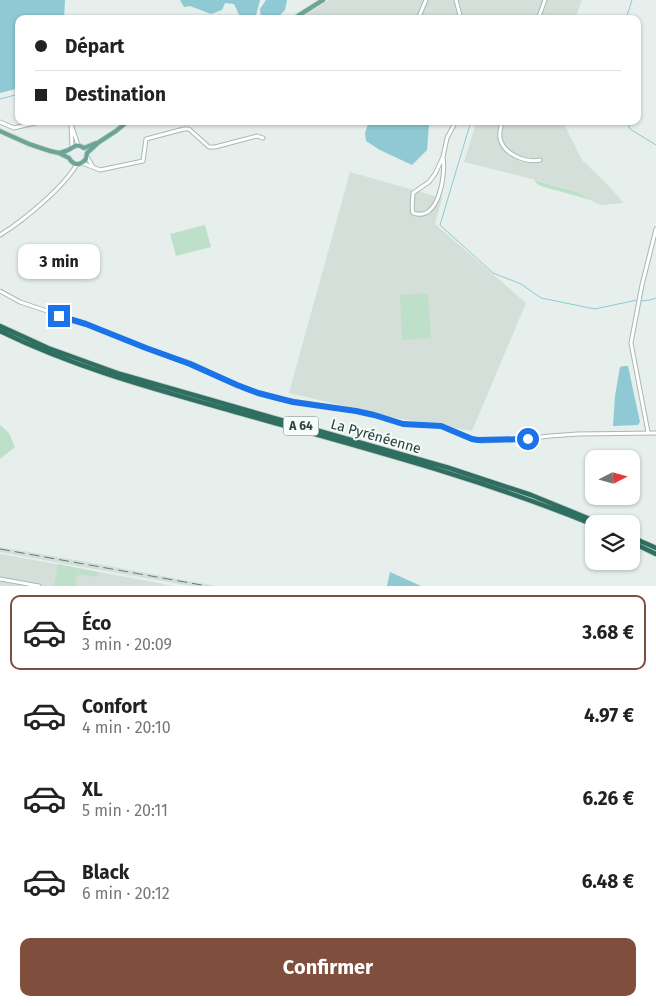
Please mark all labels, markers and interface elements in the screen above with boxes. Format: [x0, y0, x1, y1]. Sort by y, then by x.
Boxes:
text: Départ [65, 35, 124, 58]
text: Destination [65, 83, 166, 106]
callout: 3 min [18, 244, 100, 278]
text: 3 min [39, 252, 79, 271]
route end [48, 305, 70, 327]
street label: La Pyrénéenne [329, 415, 423, 458]
road number: A 64 [284, 416, 318, 436]
route start [517, 428, 539, 450]
north arrow [585, 450, 640, 505]
map controls [585, 450, 640, 570]
button: layers [585, 515, 640, 570]
icon: car [22, 610, 67, 655]
text: Éco [82, 612, 111, 635]
text: 3.68 € [582, 621, 634, 644]
text: 3 min · 20:09 [82, 635, 172, 654]
icon: car [22, 693, 67, 738]
text: Confort [82, 695, 147, 718]
text: 4.97 € [584, 704, 634, 727]
text: 4 min · 20:10 [82, 718, 171, 737]
icon: car [22, 776, 67, 821]
text: XL [82, 778, 103, 801]
text: 6.26 € [582, 787, 634, 810]
text: 5 min · 20:11 [82, 801, 168, 820]
icon: car [22, 859, 67, 904]
text: Black [82, 861, 129, 884]
text: 6.48 € [582, 870, 634, 893]
text: 6 min · 20:12 [82, 884, 170, 903]
button: Confirmer [20, 938, 636, 996]

